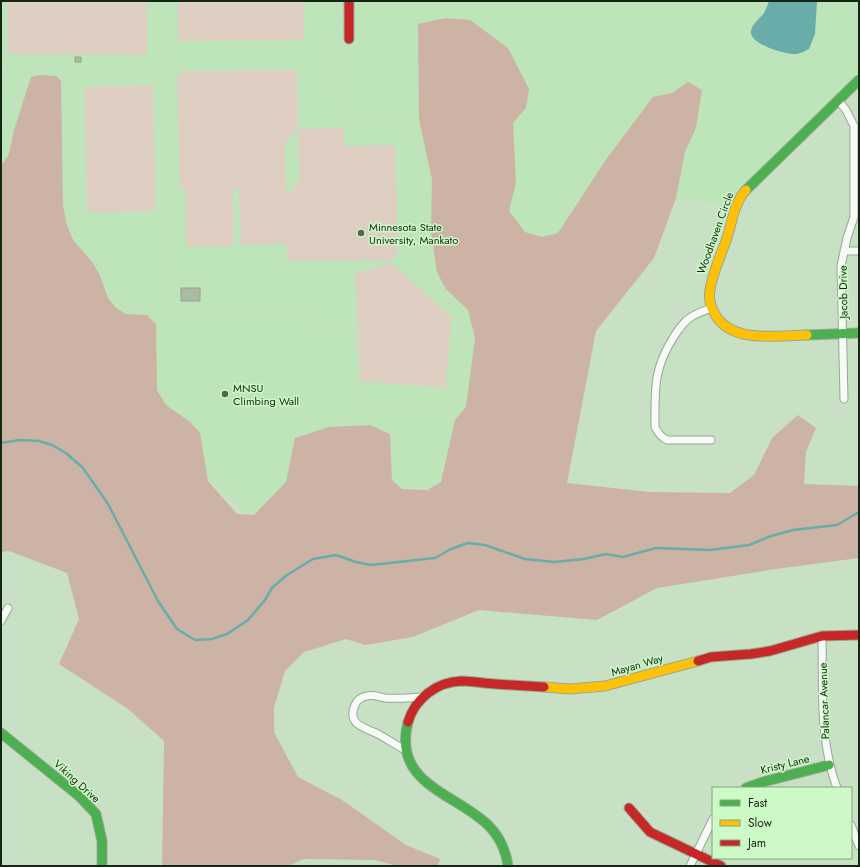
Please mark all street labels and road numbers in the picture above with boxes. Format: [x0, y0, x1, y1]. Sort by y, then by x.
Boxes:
street label: Woodhaven Circle [693, 189, 737, 276]
street label: Jacob Drive [835, 265, 851, 321]
street label: Mayan Way [609, 650, 665, 680]
street label: Palancar Avenue [815, 662, 833, 739]
street label: Kristy Lane [759, 750, 811, 778]
street label: Viking Drive [50, 756, 104, 806]

